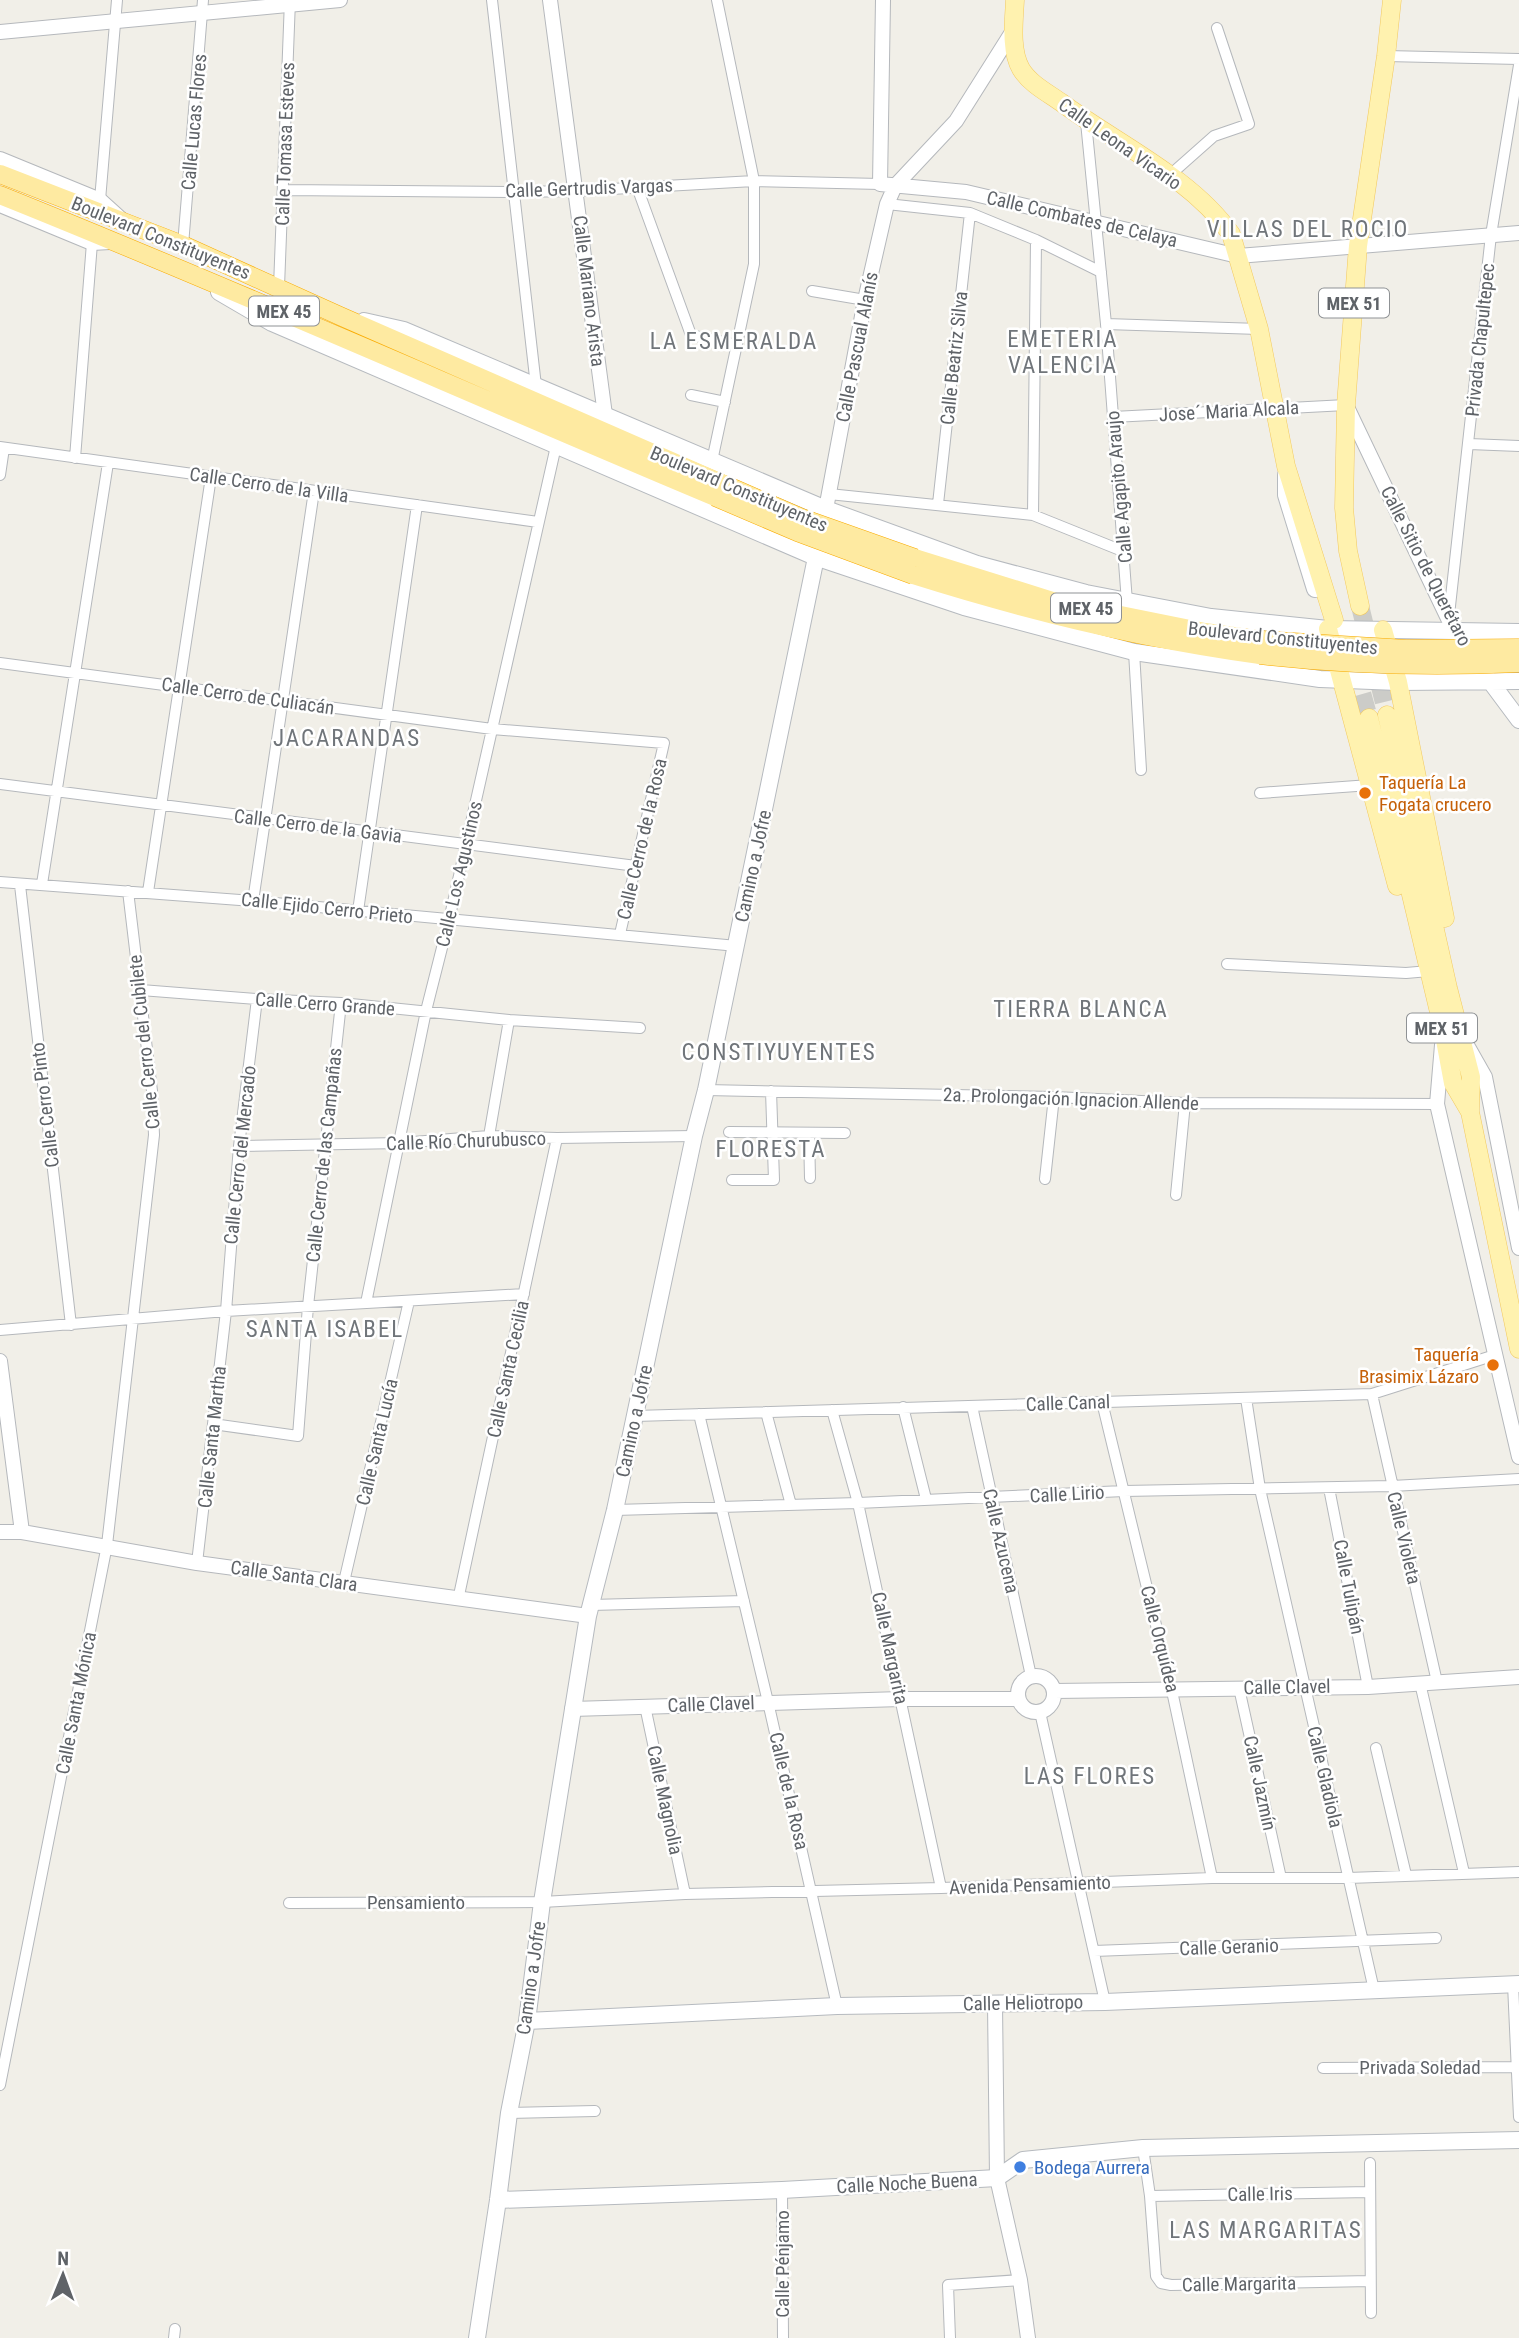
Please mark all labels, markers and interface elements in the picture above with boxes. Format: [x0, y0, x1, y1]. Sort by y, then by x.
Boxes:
street label: Calle Lucas Flores [177, 53, 211, 191]
street label: Calle Tomasa Esteves [271, 62, 299, 226]
street label: Calle Leona Vicario [1054, 93, 1186, 195]
street label: Calle Gertrudis Vargas [505, 174, 673, 202]
street label: Calle Combates de Celaya [984, 186, 1180, 252]
street label: Boulevard Constituyentes [68, 192, 254, 284]
street label: Calle Mariano Arista [568, 214, 610, 368]
district label: VILLAS DEL ROCIO [1207, 216, 1409, 243]
street label: Privada Chapultepec [1461, 262, 1500, 418]
street label: Calle Pascual Alanís [831, 270, 883, 424]
road number: MEX 51 [1319, 288, 1389, 318]
street label: Calle Beatriz Silva [936, 290, 972, 426]
road number: MEX 45 [249, 296, 319, 326]
district label: EMETERIA VALENCIA [1007, 326, 1119, 379]
district label: LA ESMERALDA [650, 328, 818, 355]
street label: Jose´ Maria Alcala [1158, 396, 1300, 426]
street label: Calle Agapito Araujo [1101, 410, 1137, 564]
street label: Boulevard Constituyentes [647, 441, 831, 537]
street label: Calle Cerro de la Villa [188, 462, 350, 508]
street label: Calle Sitio de Querétaro [1376, 482, 1476, 650]
road number: MEX 45 [1051, 594, 1121, 622]
street label: Boulevard Constituyentes [1187, 617, 1379, 659]
street label: Calle Cerro de Culiacán [160, 672, 336, 720]
district label: JACARANDAS [273, 725, 421, 752]
street label: Calle Cerro de la Rosa [612, 756, 672, 922]
place label: Taquería La Fogata crucero [1379, 771, 1492, 816]
marker: Taquería La Fogata crucero [1357, 785, 1373, 801]
street label: Calle Los Agustinos [431, 799, 487, 949]
street label: Calle Cerro de la Gavia [233, 804, 403, 848]
street label: Camino a Jofre [730, 808, 776, 924]
street label: Calle Ejido Cerro Prieto [240, 888, 414, 928]
street label: Calle Cerro del Cubilete [123, 954, 165, 1130]
street label: Calle Cerro Grande [254, 988, 396, 1020]
district label: TIERRA BLANCA [993, 996, 1169, 1023]
road number: MEX 51 [1407, 1014, 1477, 1042]
district label: CONSTIYUYENTES [681, 1039, 877, 1066]
street label: Calle Cerro Pinto [26, 1041, 64, 1169]
street label: Calle Cerro de las Campañas [301, 1047, 347, 1263]
street label: Calle Cerro del Mercado [219, 1064, 261, 1246]
street label: 2a. Prolongación Ignacion Allende [943, 1083, 1199, 1115]
street label: Calle Río Churubusco [386, 1127, 546, 1155]
district label: FLORESTA [715, 1136, 827, 1163]
street label: Calle Santa Cecilia [482, 1298, 534, 1440]
district label: SANTA ISABEL [246, 1316, 404, 1343]
place label: Taquería Brasimix Lázaro [1359, 1343, 1479, 1388]
marker: Taquería Brasimix Lázaro [1485, 1357, 1501, 1373]
street label: Camino a Jofre [611, 1363, 657, 1479]
street label: Calle Santa Martha [193, 1365, 231, 1509]
street label: Calle Santa Lucía [351, 1376, 403, 1508]
street label: Calle Canal [1025, 1390, 1111, 1416]
street label: Calle Lirio [1029, 1481, 1105, 1507]
street label: Calle Azucena [978, 1487, 1024, 1595]
street label: Calle Violeta [1382, 1489, 1426, 1587]
street label: Calle Tulipán [1329, 1538, 1369, 1636]
street label: Calle Santa Clara [229, 1556, 359, 1596]
street label: Calle Orquídea [1136, 1583, 1184, 1695]
street label: Calle Margarita [867, 1590, 913, 1706]
street label: Calle Santa Mónica [51, 1630, 101, 1776]
street label: Calle Clavel [1243, 1675, 1331, 1699]
street label: Calle Clavel [667, 1691, 755, 1717]
street label: Calle Gladiola [1302, 1724, 1348, 1830]
street label: Calle de la Rosa [764, 1730, 814, 1852]
street label: Calle Jazmín [1239, 1733, 1281, 1833]
street label: Calle Magnolia [642, 1743, 688, 1857]
district label: LAS FLORES [1024, 1763, 1156, 1790]
street label: Avenida Pensamiento [949, 1871, 1111, 1899]
street label: Pensamiento [367, 1891, 465, 1914]
street label: Camino a Jofre [512, 1920, 550, 2036]
street label: Calle Geranio [1179, 1934, 1279, 1960]
street label: Calle Heliotropo [963, 1990, 1083, 2016]
street label: Privada Soledad [1359, 2056, 1481, 2079]
place label: Bodega Aurrera [1034, 2156, 1150, 2179]
marker: Bodega Aurrera [1012, 2159, 1028, 2175]
street label: Calle Noche Buena [836, 2168, 978, 2198]
street label: Calle Iris [1227, 2182, 1293, 2206]
street label: Calle Pénjamo [771, 2210, 794, 2318]
district label: LAS MARGARITAS [1169, 2217, 1363, 2244]
north arrow [28, 2240, 98, 2310]
text: N [57, 2247, 69, 2270]
street label: Calle Margarita [1182, 2272, 1296, 2296]

